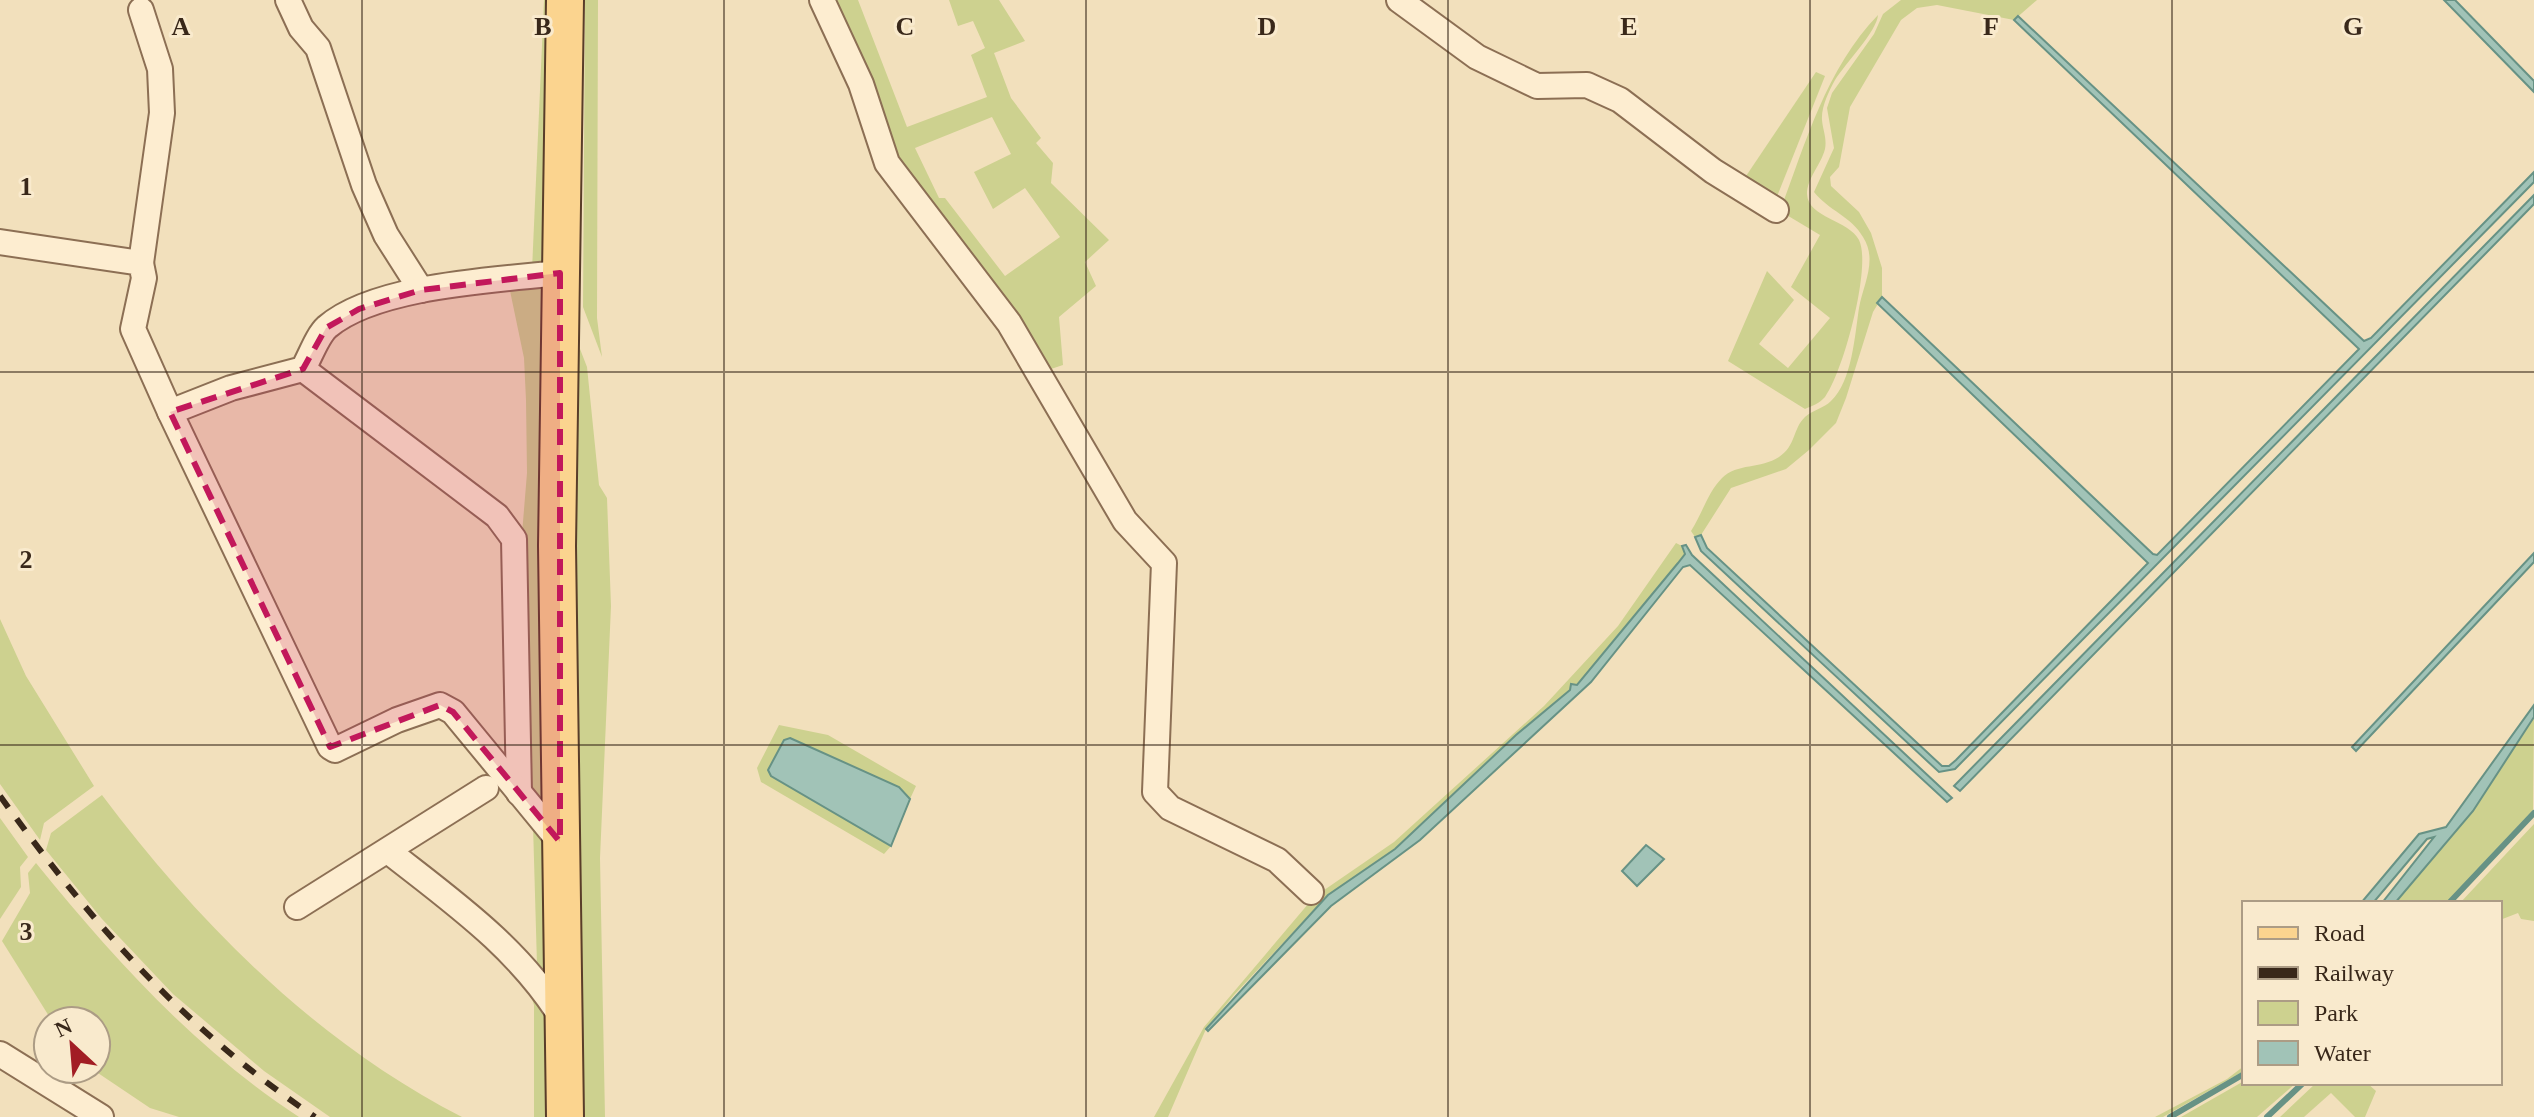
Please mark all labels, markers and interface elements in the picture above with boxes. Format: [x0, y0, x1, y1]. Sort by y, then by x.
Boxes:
text: A [172, 12, 191, 41]
text: B [534, 12, 552, 41]
text: C [896, 12, 914, 41]
text: D [1258, 12, 1276, 41]
text: E [1620, 12, 1638, 41]
text: F [1983, 12, 1999, 41]
text: G [2343, 12, 2363, 41]
text: 1 [20, 172, 33, 201]
text: 2 [20, 545, 33, 574]
legend [2242, 901, 2502, 1085]
text: 3 [20, 917, 33, 946]
text: Road [2314, 920, 2365, 946]
text: Railway [2314, 960, 2394, 986]
text: Park [2314, 1000, 2358, 1026]
north arrow [32, 1005, 112, 1085]
text: N [51, 1013, 76, 1042]
text: Water [2314, 1040, 2371, 1066]

